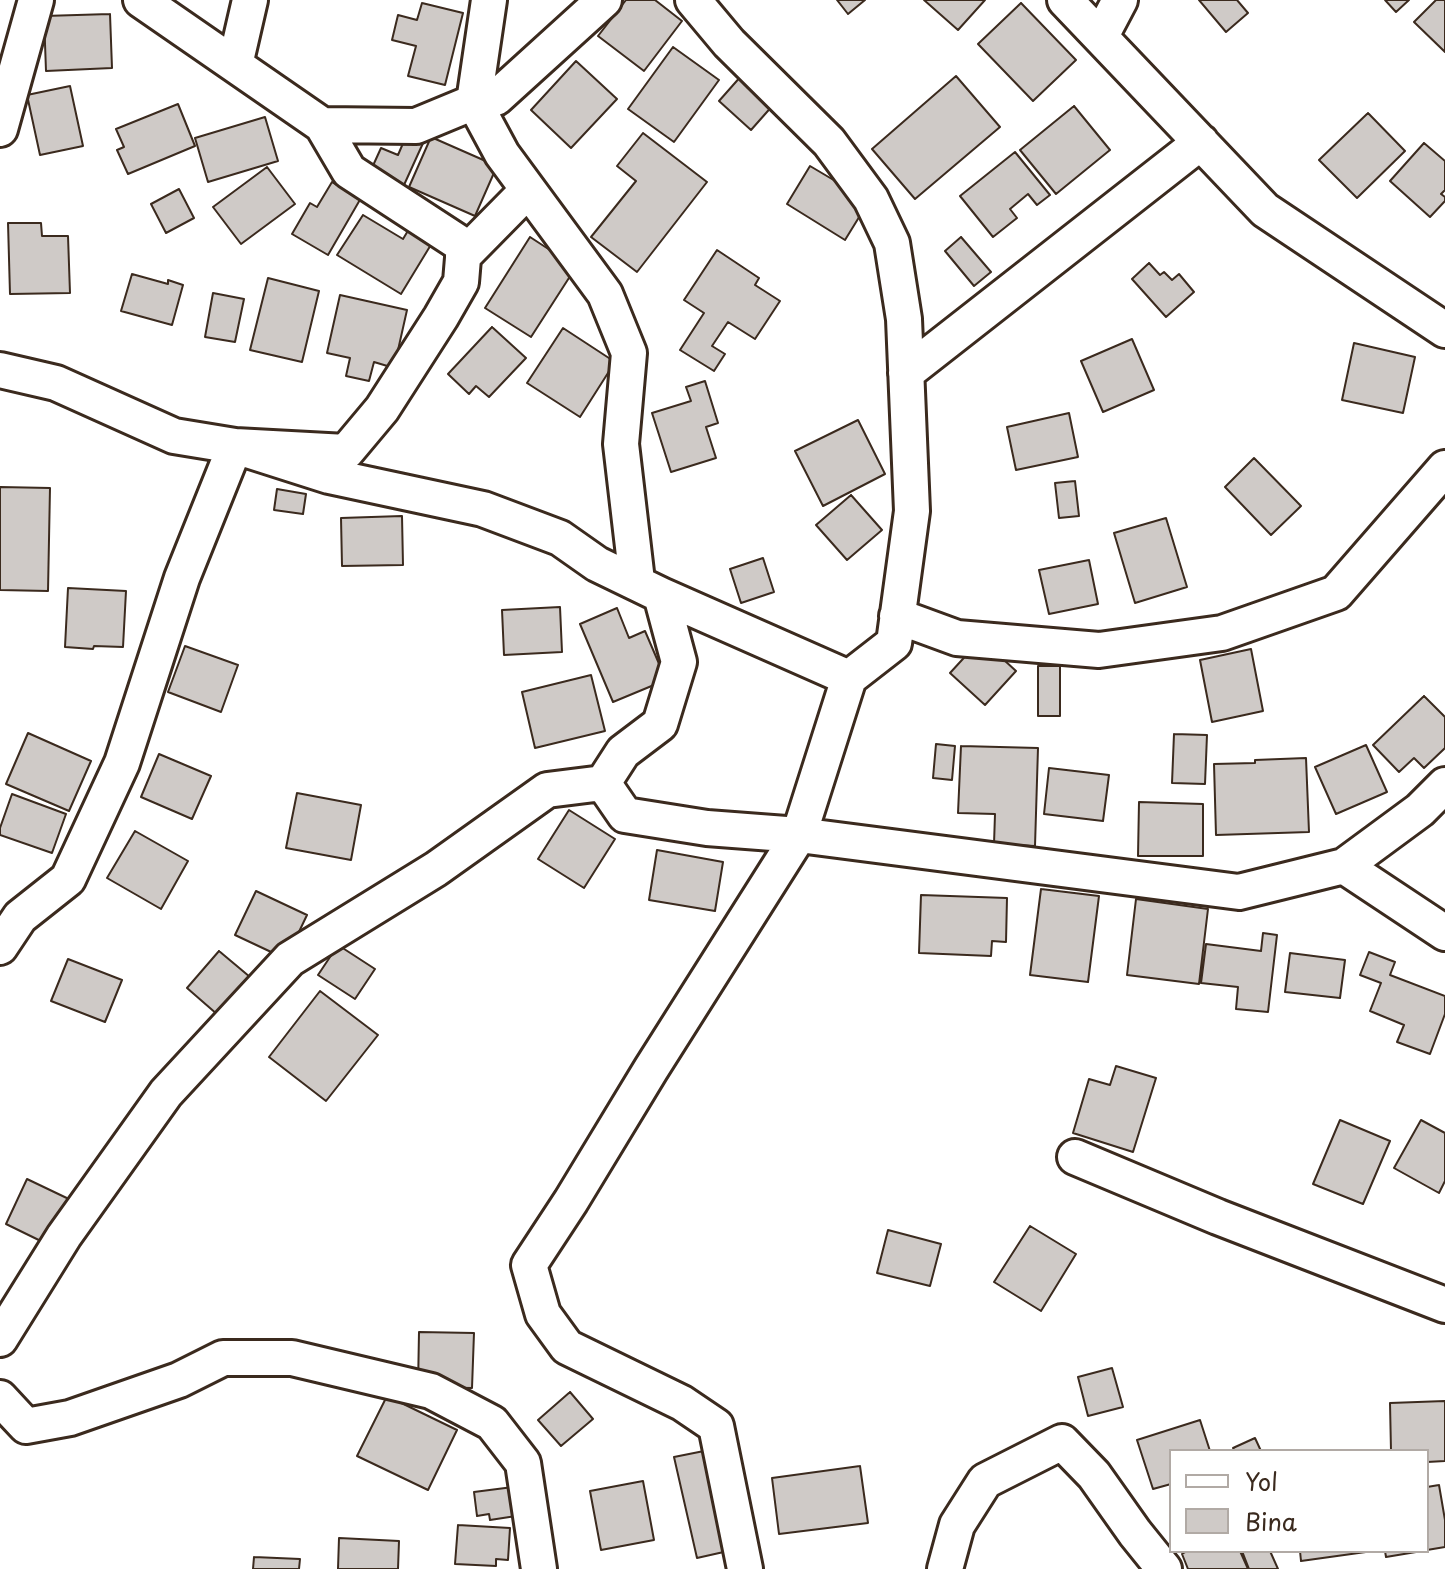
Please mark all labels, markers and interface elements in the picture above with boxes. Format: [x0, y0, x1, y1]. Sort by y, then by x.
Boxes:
legend [1169, 1449, 1429, 1553]
text: Yol [1245, 1463, 1278, 1499]
text: Bina [1245, 1503, 1297, 1539]

